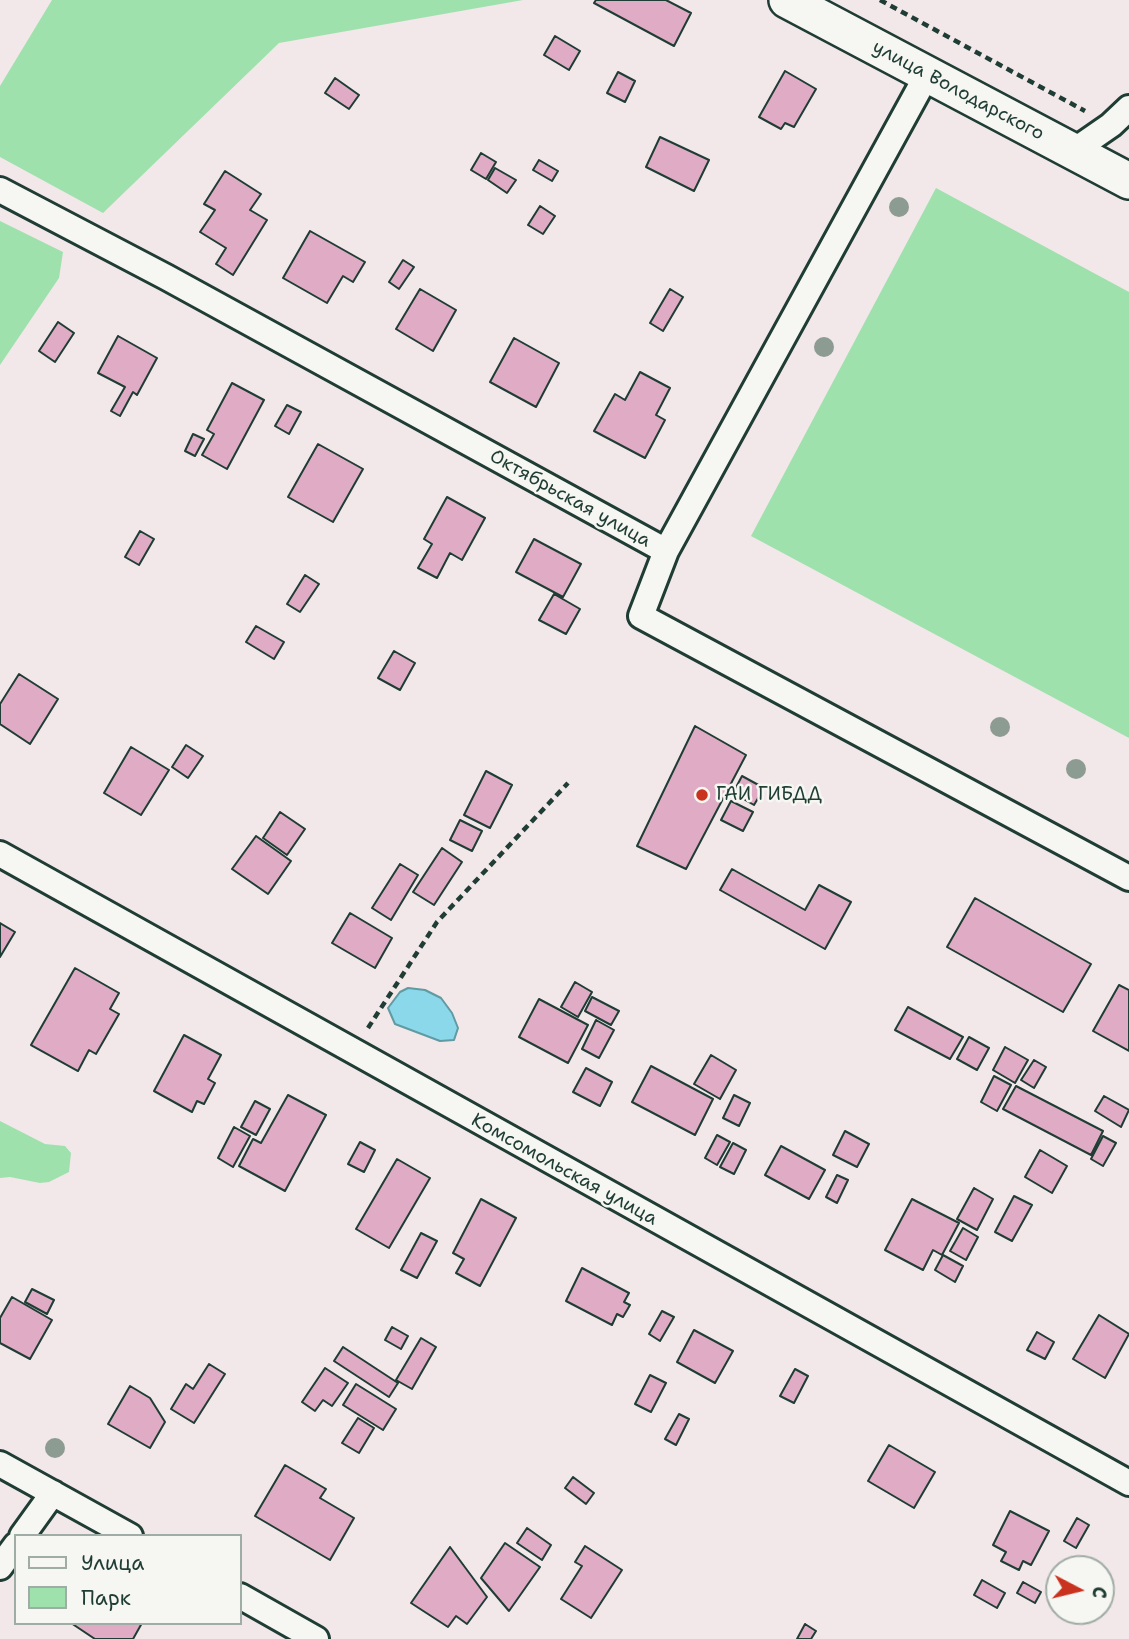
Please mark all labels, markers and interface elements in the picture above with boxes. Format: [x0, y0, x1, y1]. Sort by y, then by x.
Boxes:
street label: улица Володарского [868, 36, 1048, 146]
street label: Октябрьская улица [485, 445, 655, 553]
place label: ГАИ ГИБДД [716, 784, 822, 806]
marker: ГАИ ГИБДД [694, 787, 710, 803]
street label: Комсомольская улица [467, 1109, 661, 1231]
legend [14, 1534, 242, 1625]
text: Улица [81, 1549, 144, 1577]
north arrow [1045, 1555, 1115, 1625]
text: Парк [81, 1584, 131, 1612]
text: С [1086, 1585, 1112, 1600]

